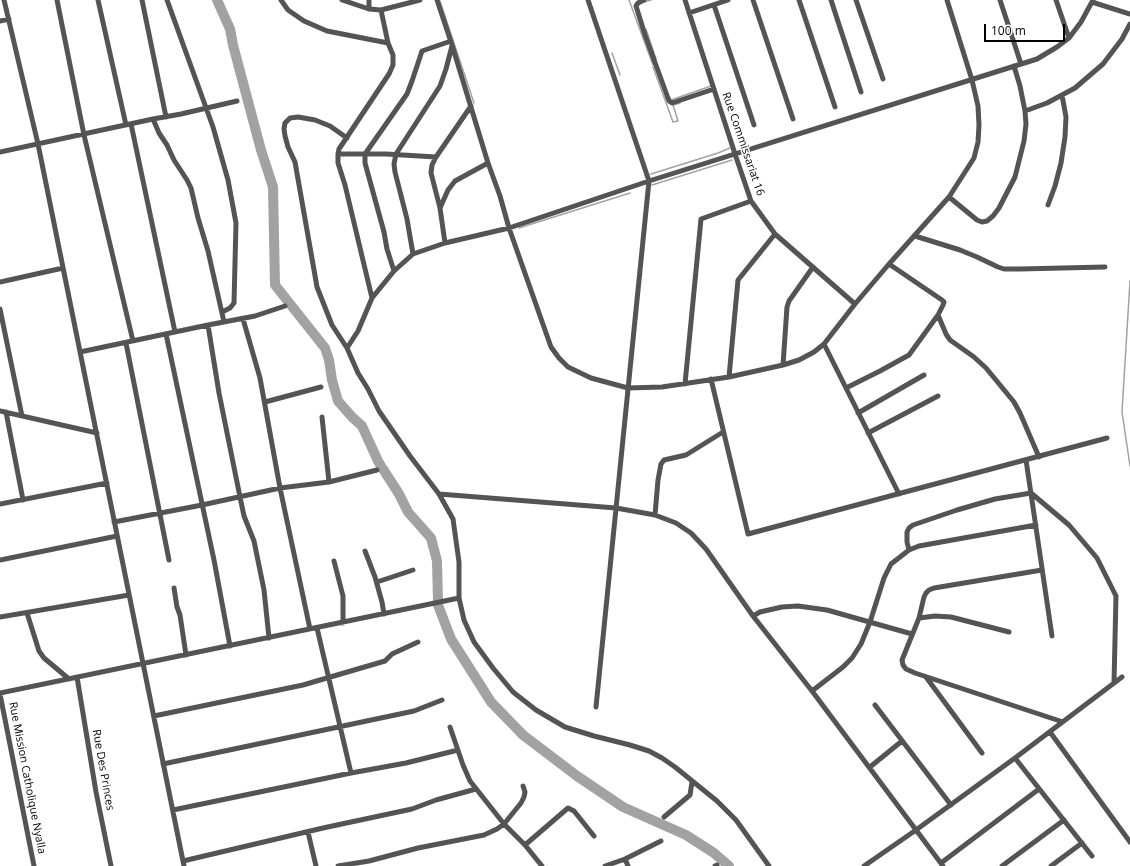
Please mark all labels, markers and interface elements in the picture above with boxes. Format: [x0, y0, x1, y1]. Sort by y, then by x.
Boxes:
scale bar [986, 16, 1067, 42]
text: 100 m [991, 22, 1026, 39]
street label: Rue Commissariat 16 [719, 91, 767, 197]
street label: Rue Mission Catholique Nyalla [6, 701, 48, 855]
street label: Rue Des Princes [89, 728, 117, 812]

